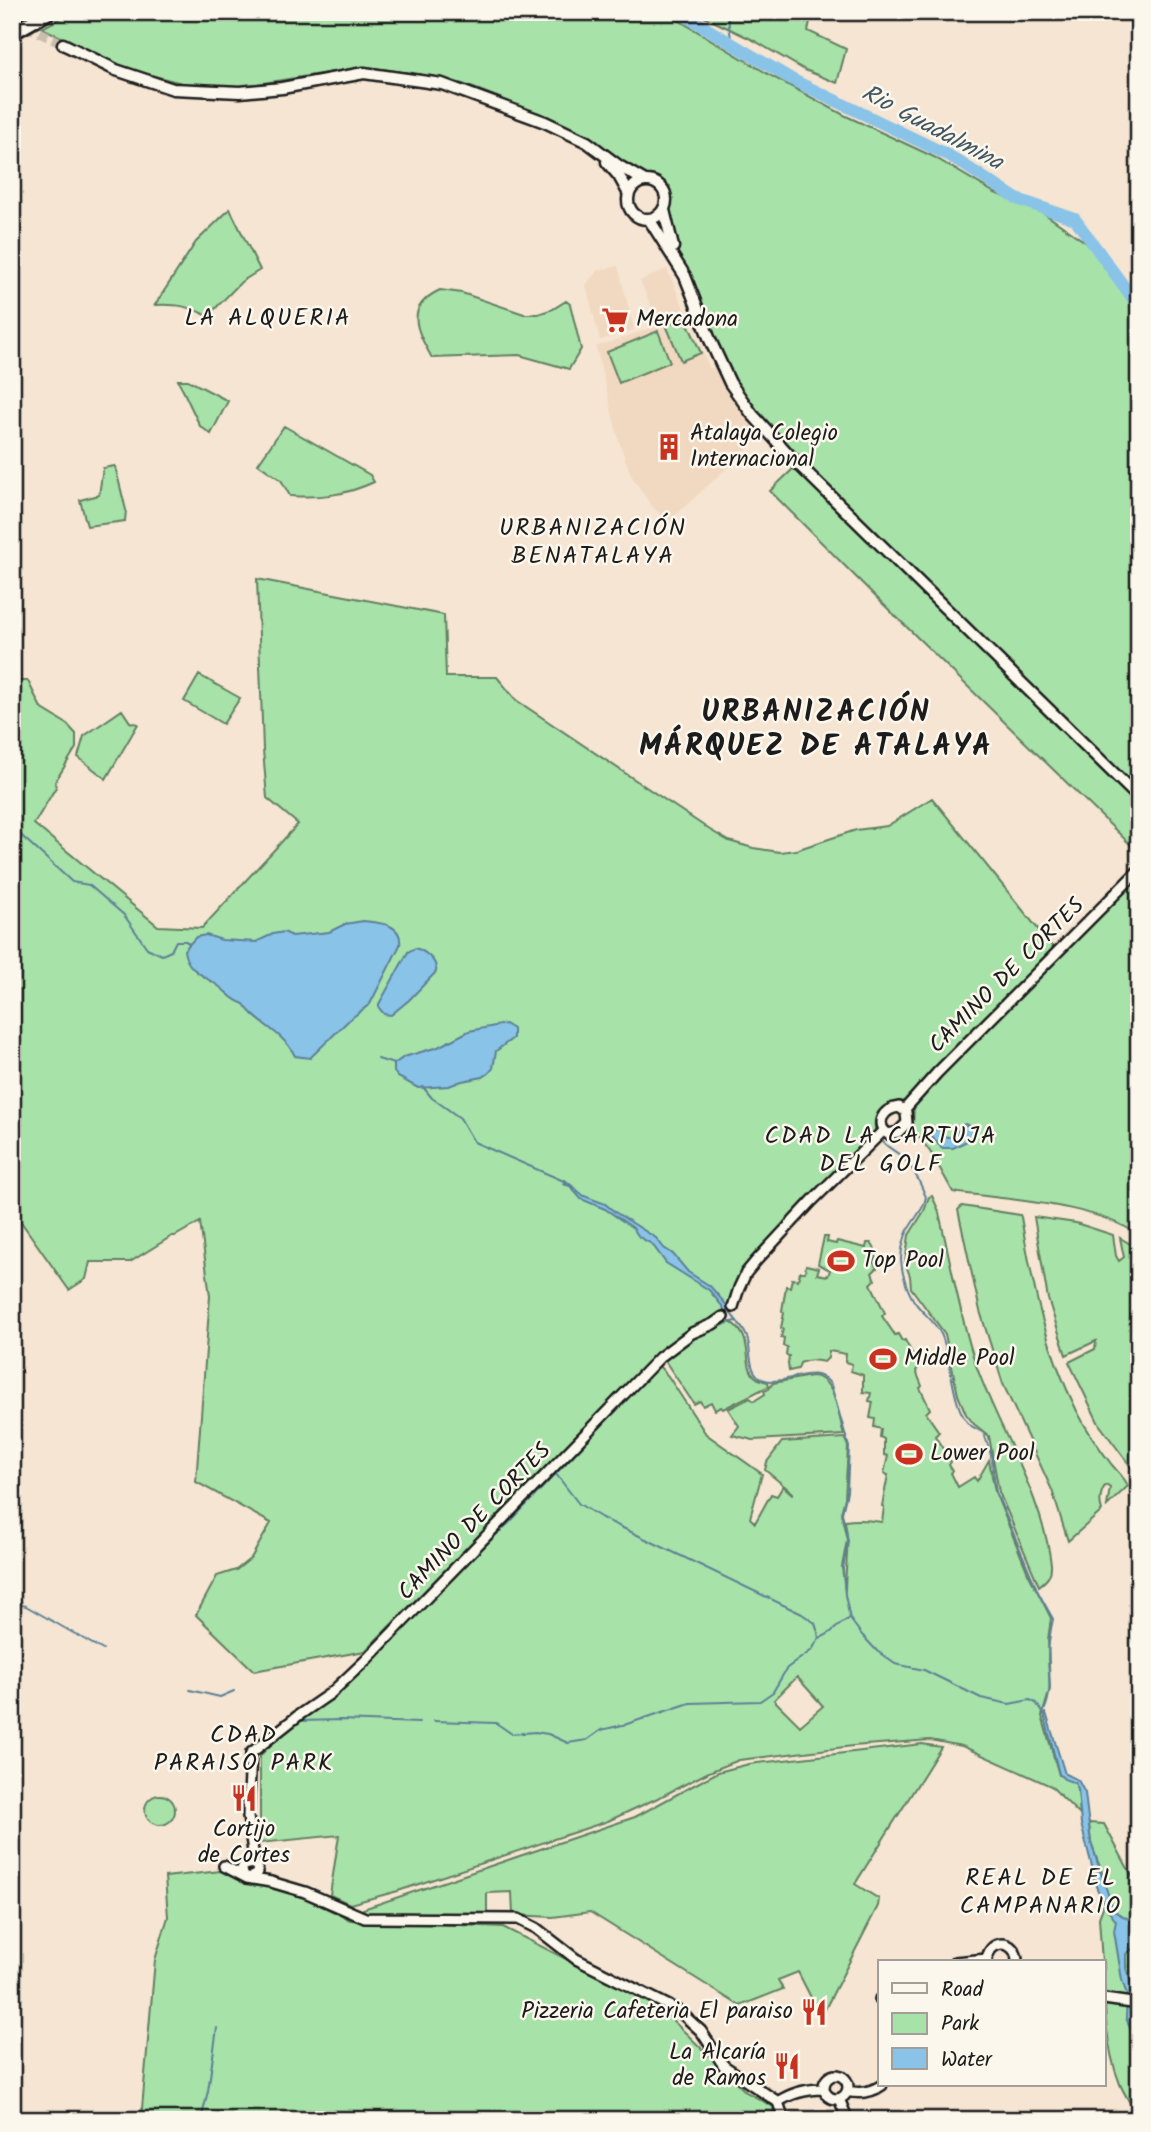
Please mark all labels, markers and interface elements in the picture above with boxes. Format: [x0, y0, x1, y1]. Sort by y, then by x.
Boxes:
water label: Rio Guadalmina [854, 74, 1011, 183]
district label: LA ALQUERIA [185, 299, 351, 338]
place label: Mercadona [636, 302, 738, 338]
supermarket icon: Mercadona [600, 305, 630, 335]
place label: Atalaya Colegio Internacional [690, 416, 838, 478]
building icon: Atalaya Colegio Internacional [654, 432, 684, 462]
district label: URBANIZACIÓN BENATALAYA [499, 509, 687, 576]
district label: URBANIZACIÓN MÁRQUEZ DE ATALAYA [639, 689, 993, 771]
street label: CAMINO DE CORTES [920, 889, 1094, 1063]
district label: CDAD LA CARTUJA DEL GOLF [765, 1117, 997, 1184]
place label: Top Pool [862, 1243, 944, 1279]
sports icon: Top Pool [826, 1246, 856, 1276]
place label: Middle Pool [904, 1341, 1015, 1377]
sports icon: Middle Pool [868, 1344, 898, 1374]
street label: CAMINO DE CORTES [390, 1434, 560, 1610]
place label: Lower Pool [930, 1436, 1035, 1472]
sports icon: Lower Pool [894, 1439, 924, 1469]
district label: CDAD PARAISO PARK [154, 1716, 334, 1783]
restaurant icon: Cortijo de Cortes [229, 1783, 259, 1813]
place label: Cortijo de Cortes [198, 1812, 290, 1874]
district label: REAL DE EL CAMPANARIO [960, 1859, 1122, 1926]
legend [878, 1960, 1106, 2086]
text: Road [941, 1974, 984, 2007]
place label: Pizzeria Cafeteria El paraiso [521, 1994, 793, 2030]
restaurant icon: Pizzeria Cafeteria El paraiso [799, 1997, 829, 2027]
text: Park [941, 2008, 979, 2041]
place label: La Alcaría de Ramos [669, 2035, 766, 2097]
text: Water [941, 2044, 993, 2077]
restaurant icon: La Alcaría de Ramos [772, 2051, 802, 2081]

